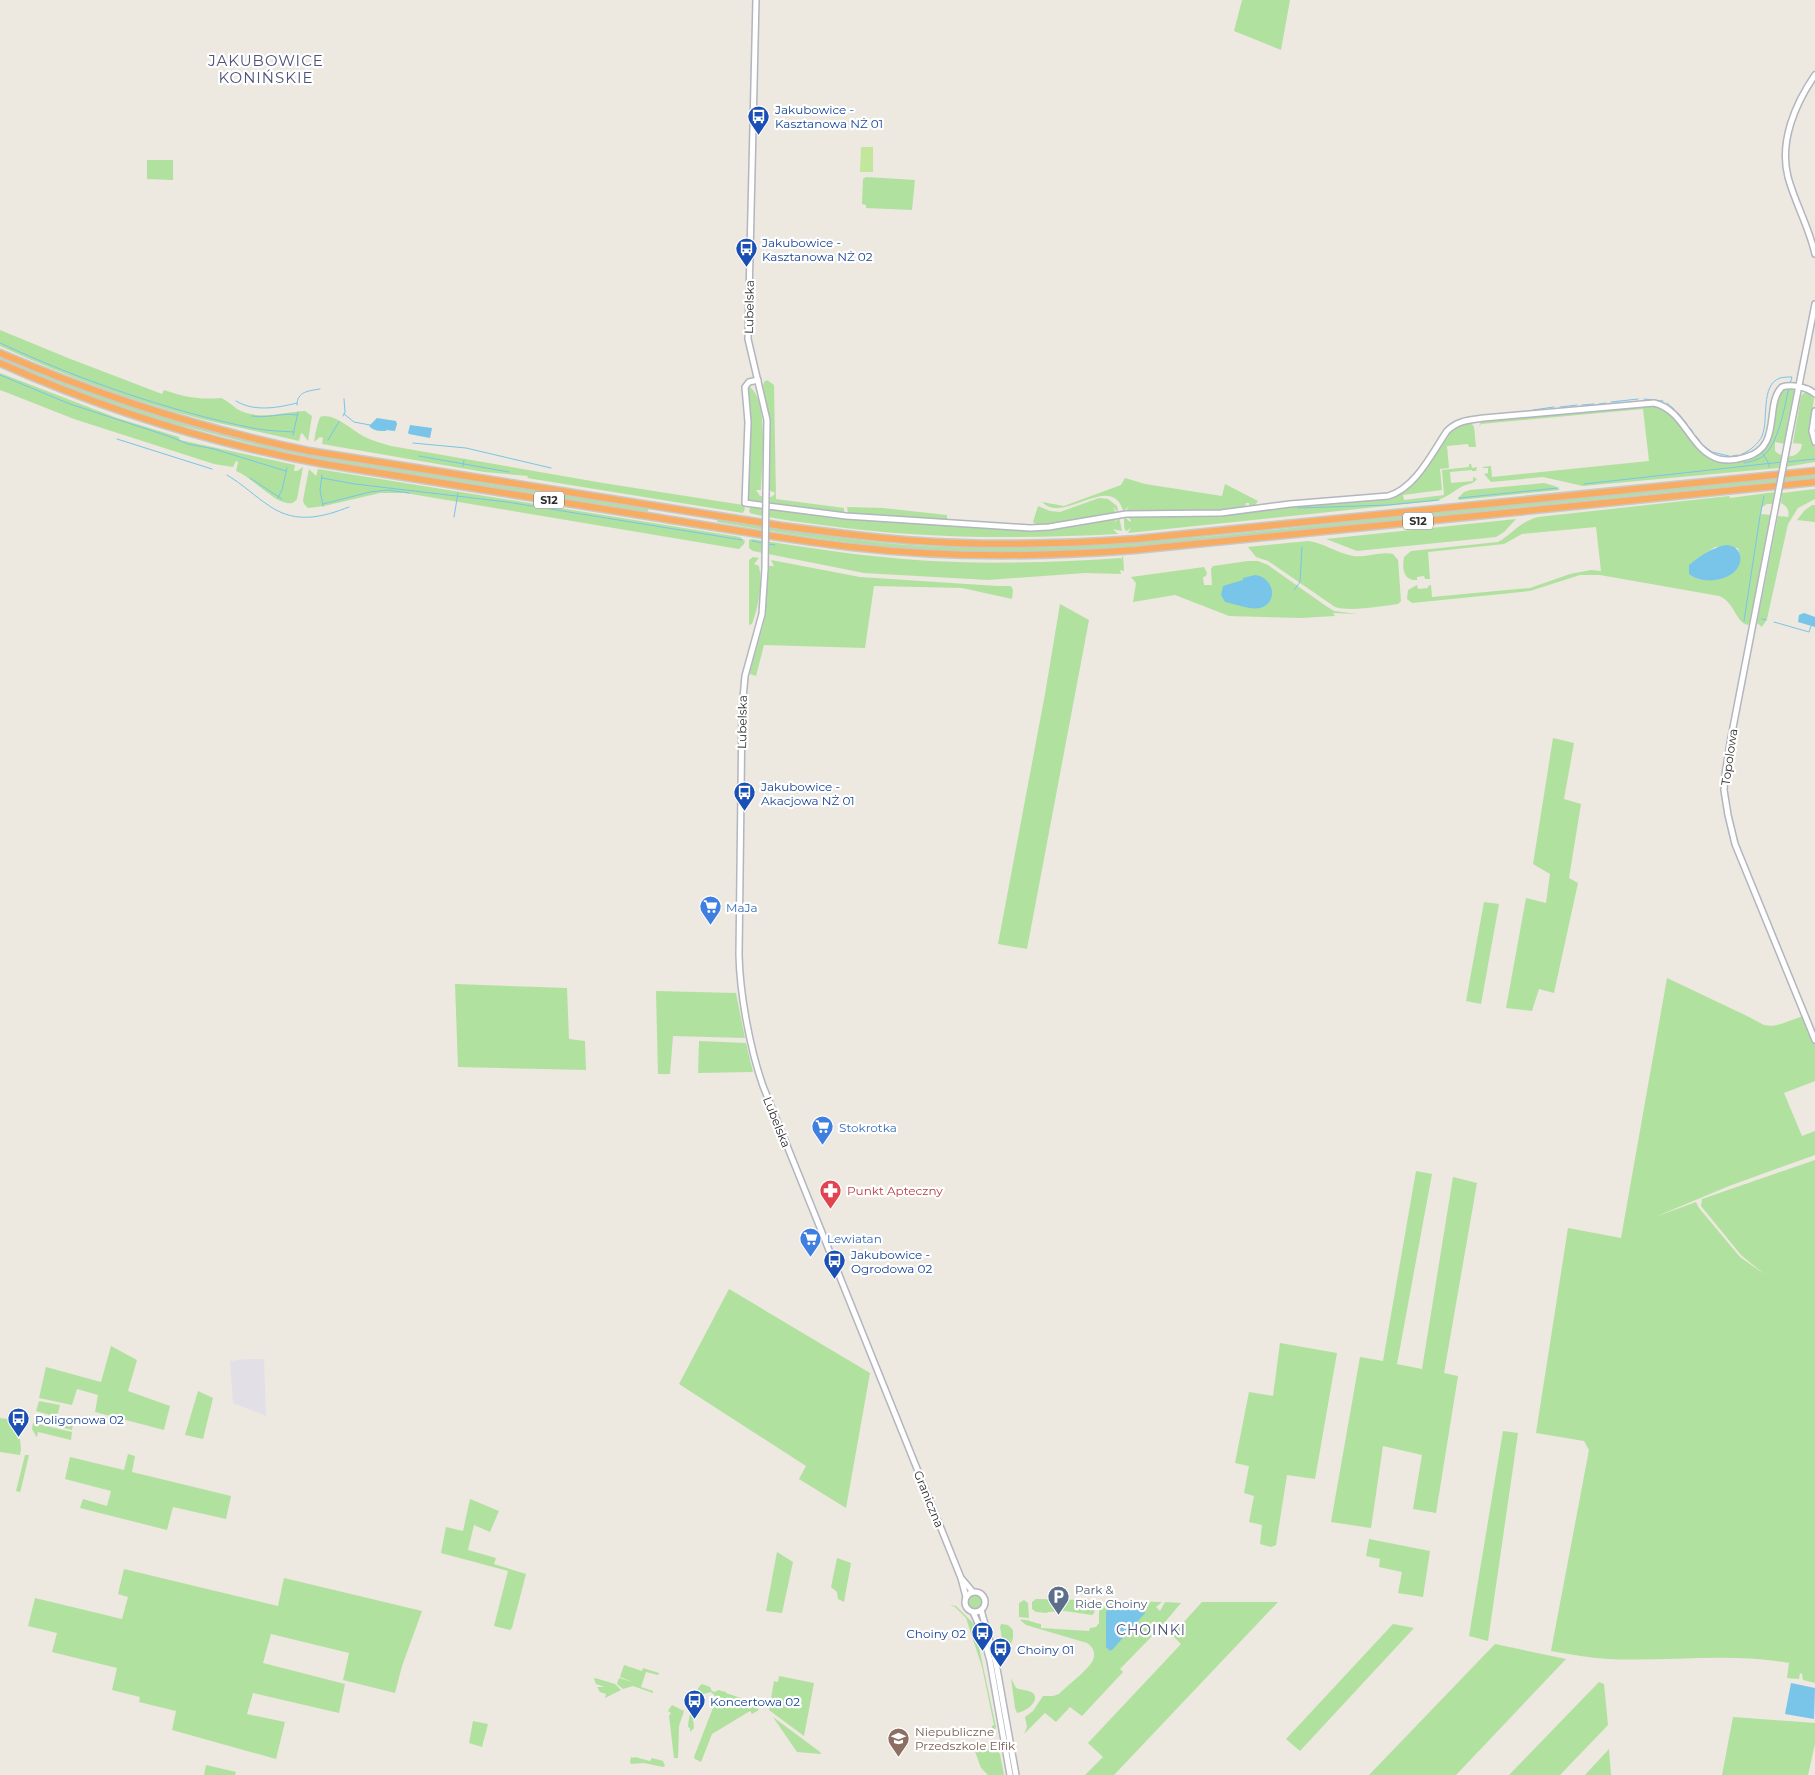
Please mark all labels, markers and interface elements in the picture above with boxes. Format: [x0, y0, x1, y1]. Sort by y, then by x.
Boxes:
district label: JAKUBOWICE KONIŃSKIE [207, 51, 324, 87]
place label: Jakubowice - Kasztanowa NŻ 01 [774, 102, 883, 131]
bus stop icon: Jakubowice - Kasztanowa NŻ 01 [747, 104, 771, 135]
place label: Jakubowice - Kasztanowa NŻ 02 [761, 235, 873, 264]
bus stop icon: Jakubowice - Kasztanowa NŻ 02 [734, 237, 758, 268]
street label: Lubelska [741, 280, 757, 334]
road number: S12 [534, 492, 564, 508]
road number: S12 [1403, 512, 1433, 530]
street label: Lubelska [734, 695, 750, 749]
street label: Topolowa [1718, 728, 1740, 786]
place label: Jakubowice - Akacjowa NŻ 01 [760, 779, 855, 808]
bus stop icon: Jakubowice - Akacjowa NŻ 01 [733, 781, 757, 812]
supermarket icon: MaJa [698, 895, 722, 926]
place label: MaJa [726, 900, 758, 915]
street label: Lubelska [760, 1094, 794, 1150]
supermarket icon: Stokrotka [811, 1115, 835, 1146]
place label: Stokrotka [839, 1120, 897, 1135]
pharmacy icon: Punkt Apteczny [819, 1178, 843, 1209]
place label: Punkt Apteczny [847, 1183, 943, 1198]
supermarket icon: Lewiatan [799, 1226, 823, 1257]
place label: Lewiatan [827, 1231, 882, 1246]
place label: Jakubowice - Ogrodowa 02 [850, 1247, 932, 1276]
bus stop icon: Jakubowice - Ogrodowa 02 [823, 1249, 847, 1280]
bus stop icon: Poligonowa 02 [7, 1407, 31, 1438]
place label: Poligonowa 02 [35, 1412, 124, 1427]
street label: Graniczna [911, 1468, 947, 1530]
place label: Park & Ride Choiny [1075, 1582, 1148, 1611]
parking icon: Park & Ride Choiny [1047, 1584, 1071, 1615]
bus stop icon: Choiny 02 [970, 1621, 994, 1652]
district label: CHOINKI [1116, 1621, 1186, 1639]
place label: Choiny 02 [906, 1626, 966, 1641]
bus stop icon: Choiny 01 [989, 1637, 1013, 1668]
place label: Choiny 01 [1017, 1642, 1074, 1657]
bus stop icon: Koncertowa 02 [682, 1689, 706, 1720]
place label: Koncertowa 02 [710, 1694, 800, 1709]
place label: Niepubliczne Przedszkole Elfik [915, 1724, 1016, 1753]
school or university icon: Niepubliczne Przedszkole Elfik [887, 1726, 911, 1757]

